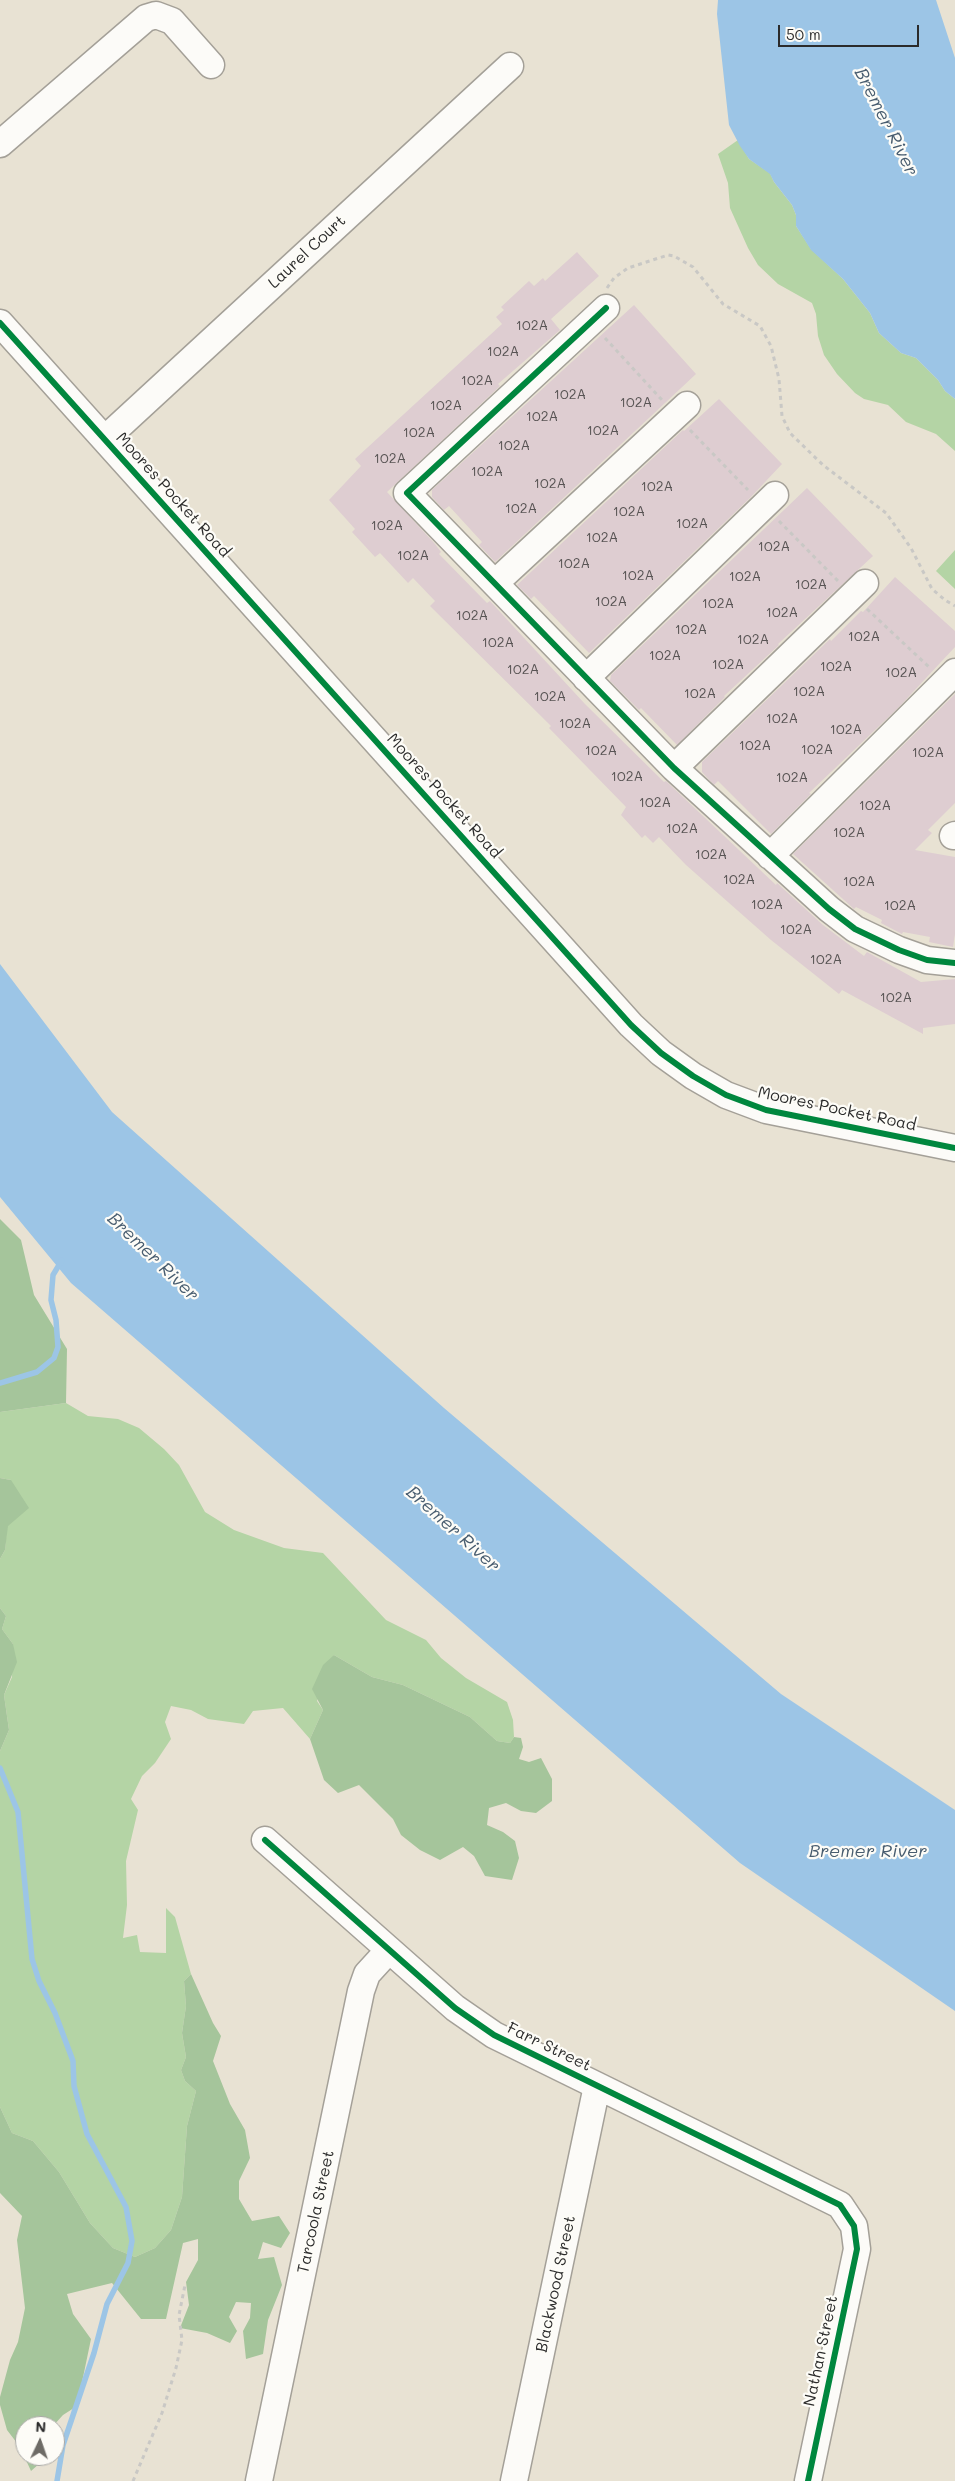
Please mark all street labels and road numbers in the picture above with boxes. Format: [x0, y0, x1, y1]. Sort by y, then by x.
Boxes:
street label: Laurel Court [264, 211, 350, 293]
street label: Moores Pocket Road [112, 429, 234, 561]
street label: Moores Pocket Road [383, 730, 505, 862]
street label: Moores Pocket Road [756, 1083, 918, 1135]
street label: Farr Street [504, 2018, 594, 2076]
street label: Tarcoola Street [294, 2149, 338, 2275]
street label: Blackwood Street [532, 2214, 580, 2354]
street label: Nathan Street [800, 2294, 842, 2408]

